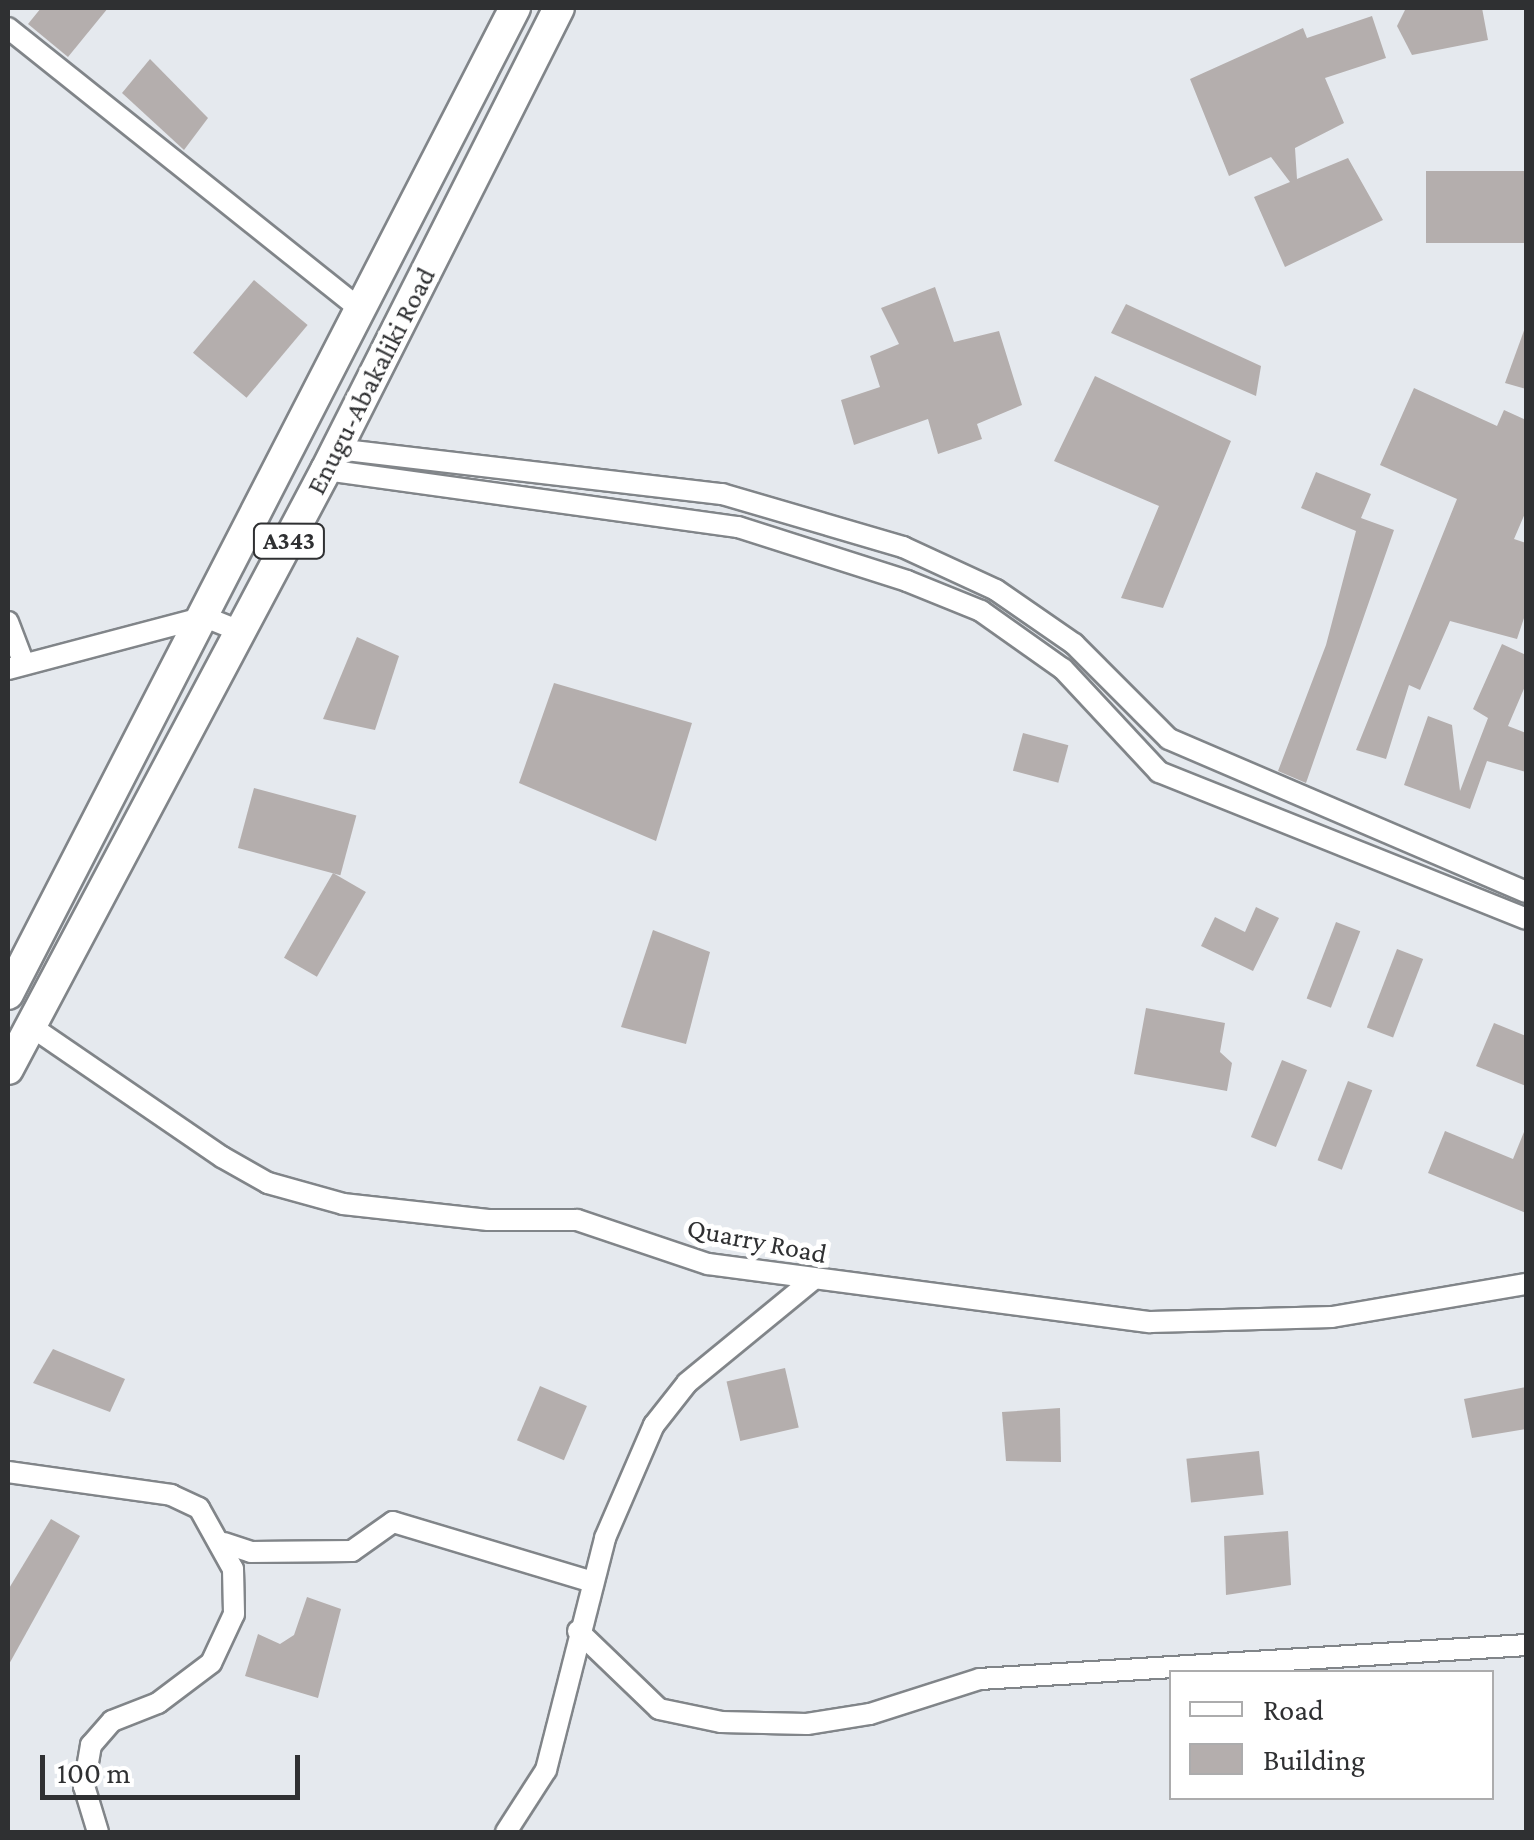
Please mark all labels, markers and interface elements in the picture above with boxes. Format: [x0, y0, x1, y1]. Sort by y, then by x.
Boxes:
street label: Enugu-Abakaliki Road [299, 262, 443, 500]
road number: A343 [252, 521, 326, 561]
street label: Quarry Road [684, 1211, 830, 1271]
legend [1169, 1670, 1494, 1800]
text: Road [1263, 1693, 1324, 1726]
scale bar [45, 1735, 305, 1797]
text: Building [1263, 1743, 1365, 1776]
text: 100 m [57, 1756, 131, 1789]

